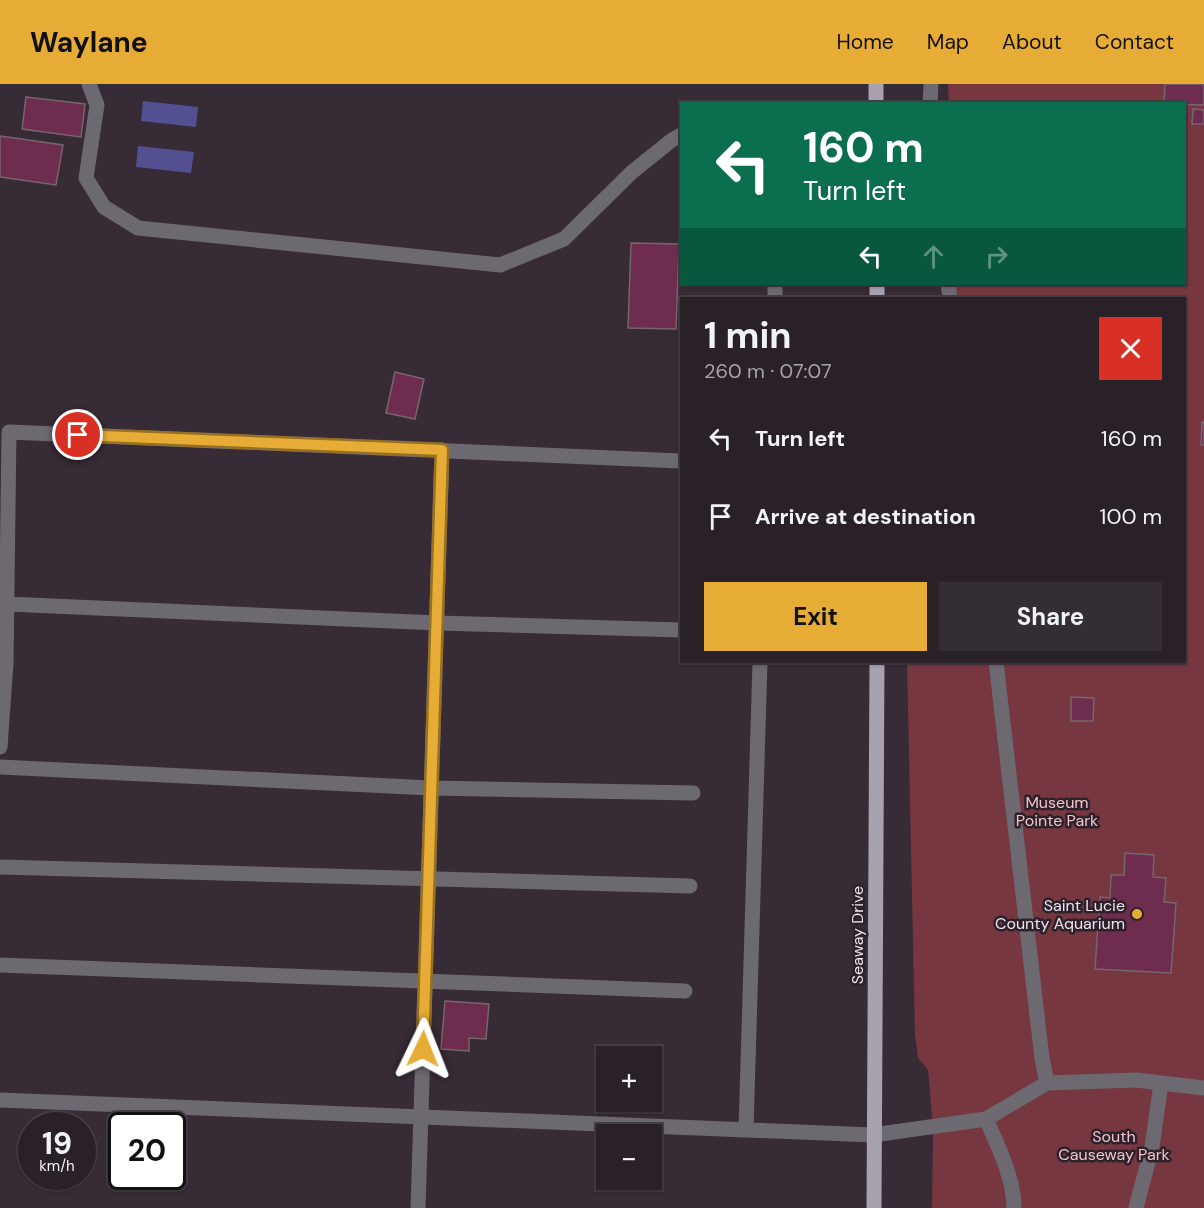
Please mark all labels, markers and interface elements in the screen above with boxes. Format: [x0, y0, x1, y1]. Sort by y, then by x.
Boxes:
text: Waylane [30, 24, 148, 61]
text: Home [836, 28, 894, 56]
text: Map [927, 28, 969, 56]
text: About [1002, 28, 1062, 56]
text: Contact [1095, 28, 1174, 56]
text: 160 m [803, 120, 924, 175]
icon: left [704, 126, 782, 204]
text: Turn left [803, 173, 906, 208]
icon: left [854, 240, 887, 273]
icon: ahead [917, 240, 950, 273]
icon: right [980, 240, 1013, 273]
text: 1 min [704, 312, 792, 359]
button: close [1099, 317, 1162, 380]
text: 260 m · 07:07 [704, 358, 832, 384]
pin [52, 409, 103, 460]
icon: arrive [61, 418, 94, 451]
icon: left [704, 422, 737, 455]
text: Turn left [755, 424, 845, 453]
text: 160 m [1101, 424, 1162, 453]
icon: arrive [704, 500, 737, 533]
text: Arrive at destination [755, 502, 976, 531]
text: 100 m [1100, 502, 1162, 531]
button: Exit [704, 582, 927, 651]
button: Share [939, 582, 1162, 651]
park label: Museum Pointe Park [1016, 792, 1098, 831]
street label: Seaway Drive [847, 886, 868, 984]
place label: Saint Lucie County Aquarium [995, 895, 1125, 934]
marker: Saint Lucie County Aquarium [1130, 907, 1144, 921]
position arrow [391, 1017, 455, 1081]
map controls [596, 1046, 662, 1190]
button: + [596, 1046, 662, 1112]
speed limit sign: 20 [108, 1112, 186, 1190]
text: 19 [42, 1124, 72, 1163]
button: − [596, 1124, 662, 1190]
park label: South Causeway Park [1058, 1126, 1170, 1165]
text: km/h [39, 1156, 75, 1176]

